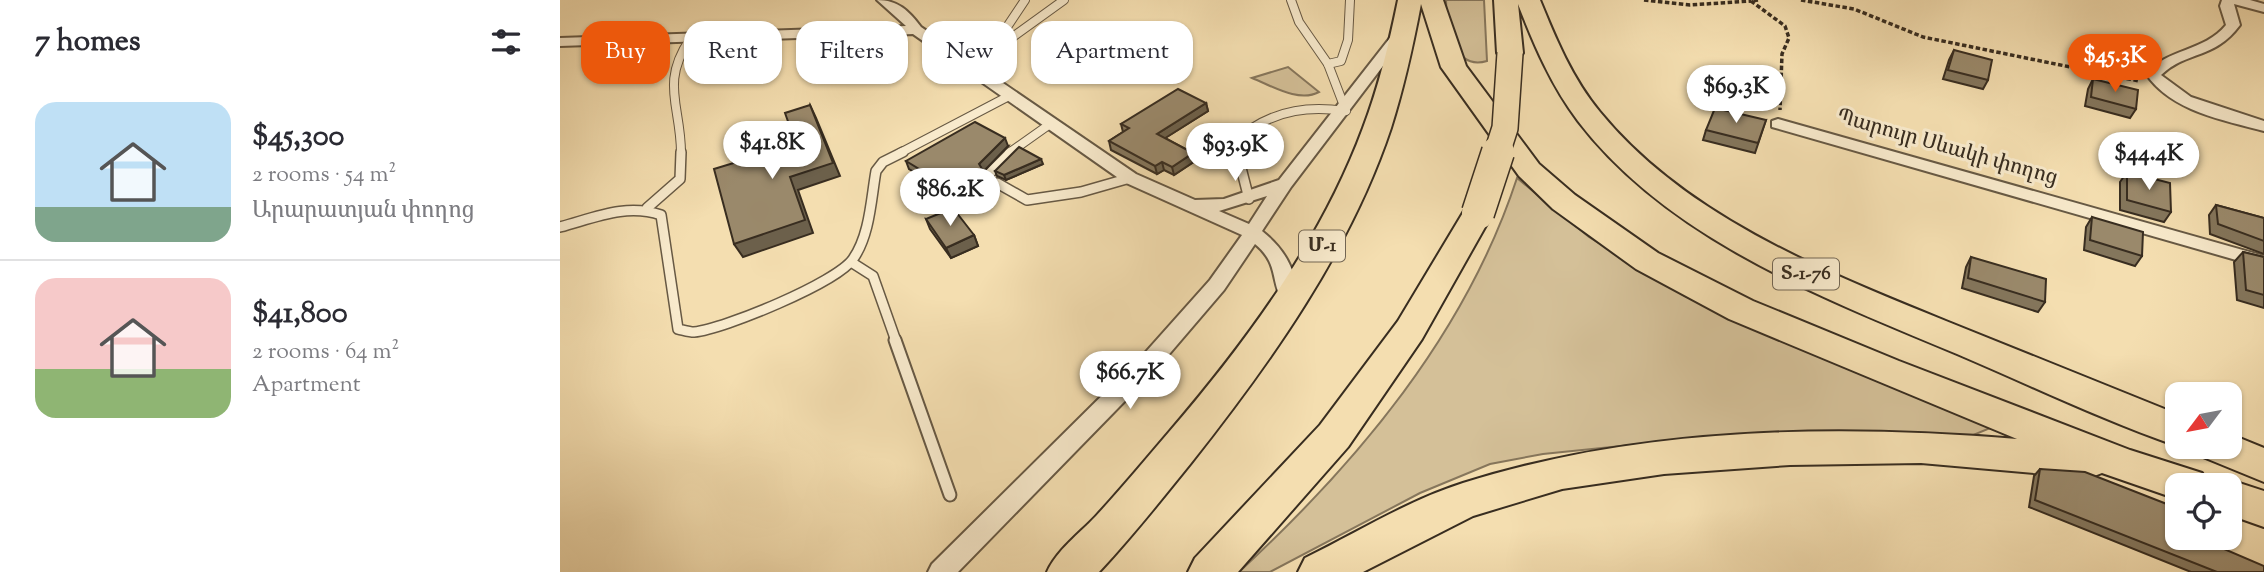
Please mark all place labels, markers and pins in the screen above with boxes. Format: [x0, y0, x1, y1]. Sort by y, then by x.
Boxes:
pin: $45.3K [2058, 34, 2172, 94]
pin: $69.3K [1679, 66, 1793, 125]
pin: $41.8K [715, 122, 829, 181]
pin: $93.9K [1178, 124, 1292, 183]
pin: $44.4K [2092, 132, 2206, 192]
pin: $86.2K [893, 168, 1007, 228]
pin: $66.7K [1073, 352, 1187, 411]

